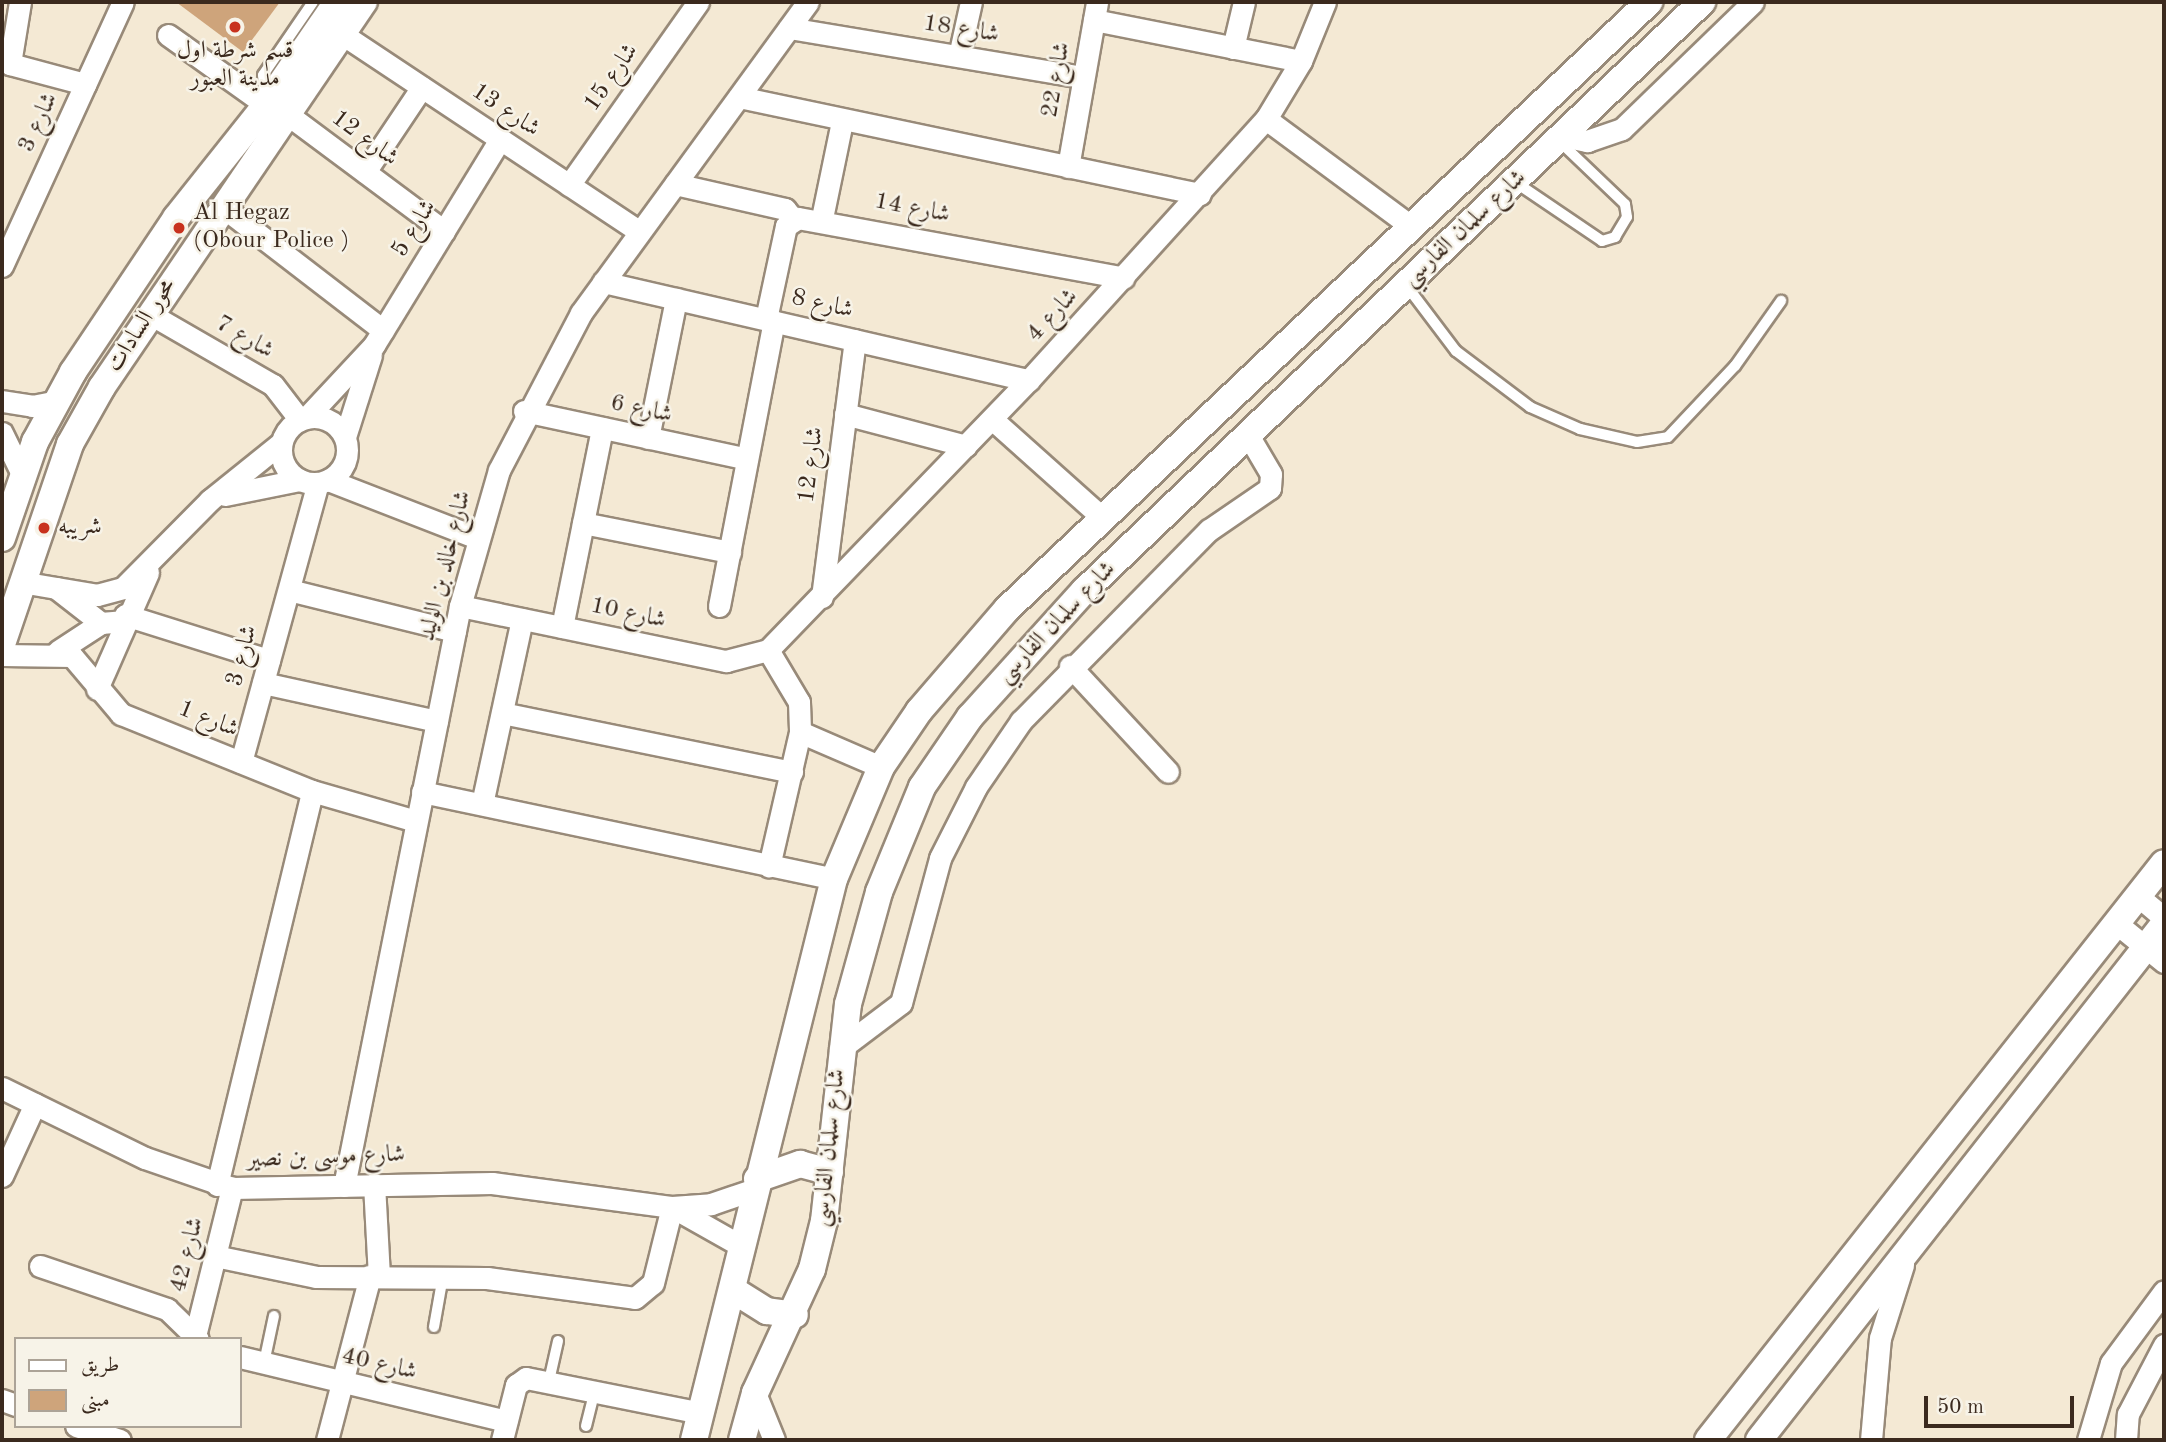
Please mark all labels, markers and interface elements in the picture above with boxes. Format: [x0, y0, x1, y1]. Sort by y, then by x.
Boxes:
street label: شارع 18 [921, 10, 1001, 50]
marker: قسم شرطة اول مدينة العبور [227, 19, 243, 35]
place label: قسم شرطة اول مدينة العبور [177, 38, 293, 94]
street label: شارع 15 [578, 39, 646, 117]
street label: شارع 22 [1036, 40, 1078, 120]
street label: شارع 13 [465, 78, 545, 144]
street label: شارع 3 [13, 89, 65, 157]
street label: شارع 12 [325, 105, 403, 173]
street label: شارع سلمان الفارسي [1397, 164, 1533, 294]
street label: شارع 14 [872, 188, 952, 230]
street label: شارع 5 [386, 195, 444, 263]
place label: Al Hegaz (Obour Police ) [193, 200, 349, 256]
marker: Al Hegaz (Obour Police ) [171, 220, 187, 236]
street label: محور السادات [101, 274, 183, 378]
street label: شارع 4 [1021, 283, 1085, 349]
street label: شارع 8 [788, 284, 856, 326]
street label: شارع 7 [210, 310, 278, 366]
street label: شارع 6 [608, 389, 674, 431]
street label: شارع 12 [793, 425, 831, 505]
street label: شارع خالد بن الوليد [413, 488, 479, 644]
place label: شريبه [58, 514, 102, 542]
marker: شريبه [36, 520, 52, 536]
street label: شارع سلمان الفارسي [992, 556, 1122, 690]
street label: شارع 10 [588, 592, 668, 636]
street label: شارع 3 [221, 622, 265, 690]
street label: شارع 1 [174, 695, 242, 745]
street label: شارع سلمان الفارسي [807, 1068, 853, 1228]
street label: شارع موسى بن نصير [246, 1141, 406, 1175]
street label: شارع 42 [165, 1215, 211, 1295]
legend [14, 1337, 242, 1428]
street label: شارع 40 [339, 1342, 419, 1388]
text: طريق [81, 1355, 119, 1376]
scale bar [1928, 1382, 2078, 1426]
text: مبنى [81, 1390, 110, 1411]
text: 50 m [1937, 1397, 1984, 1418]

